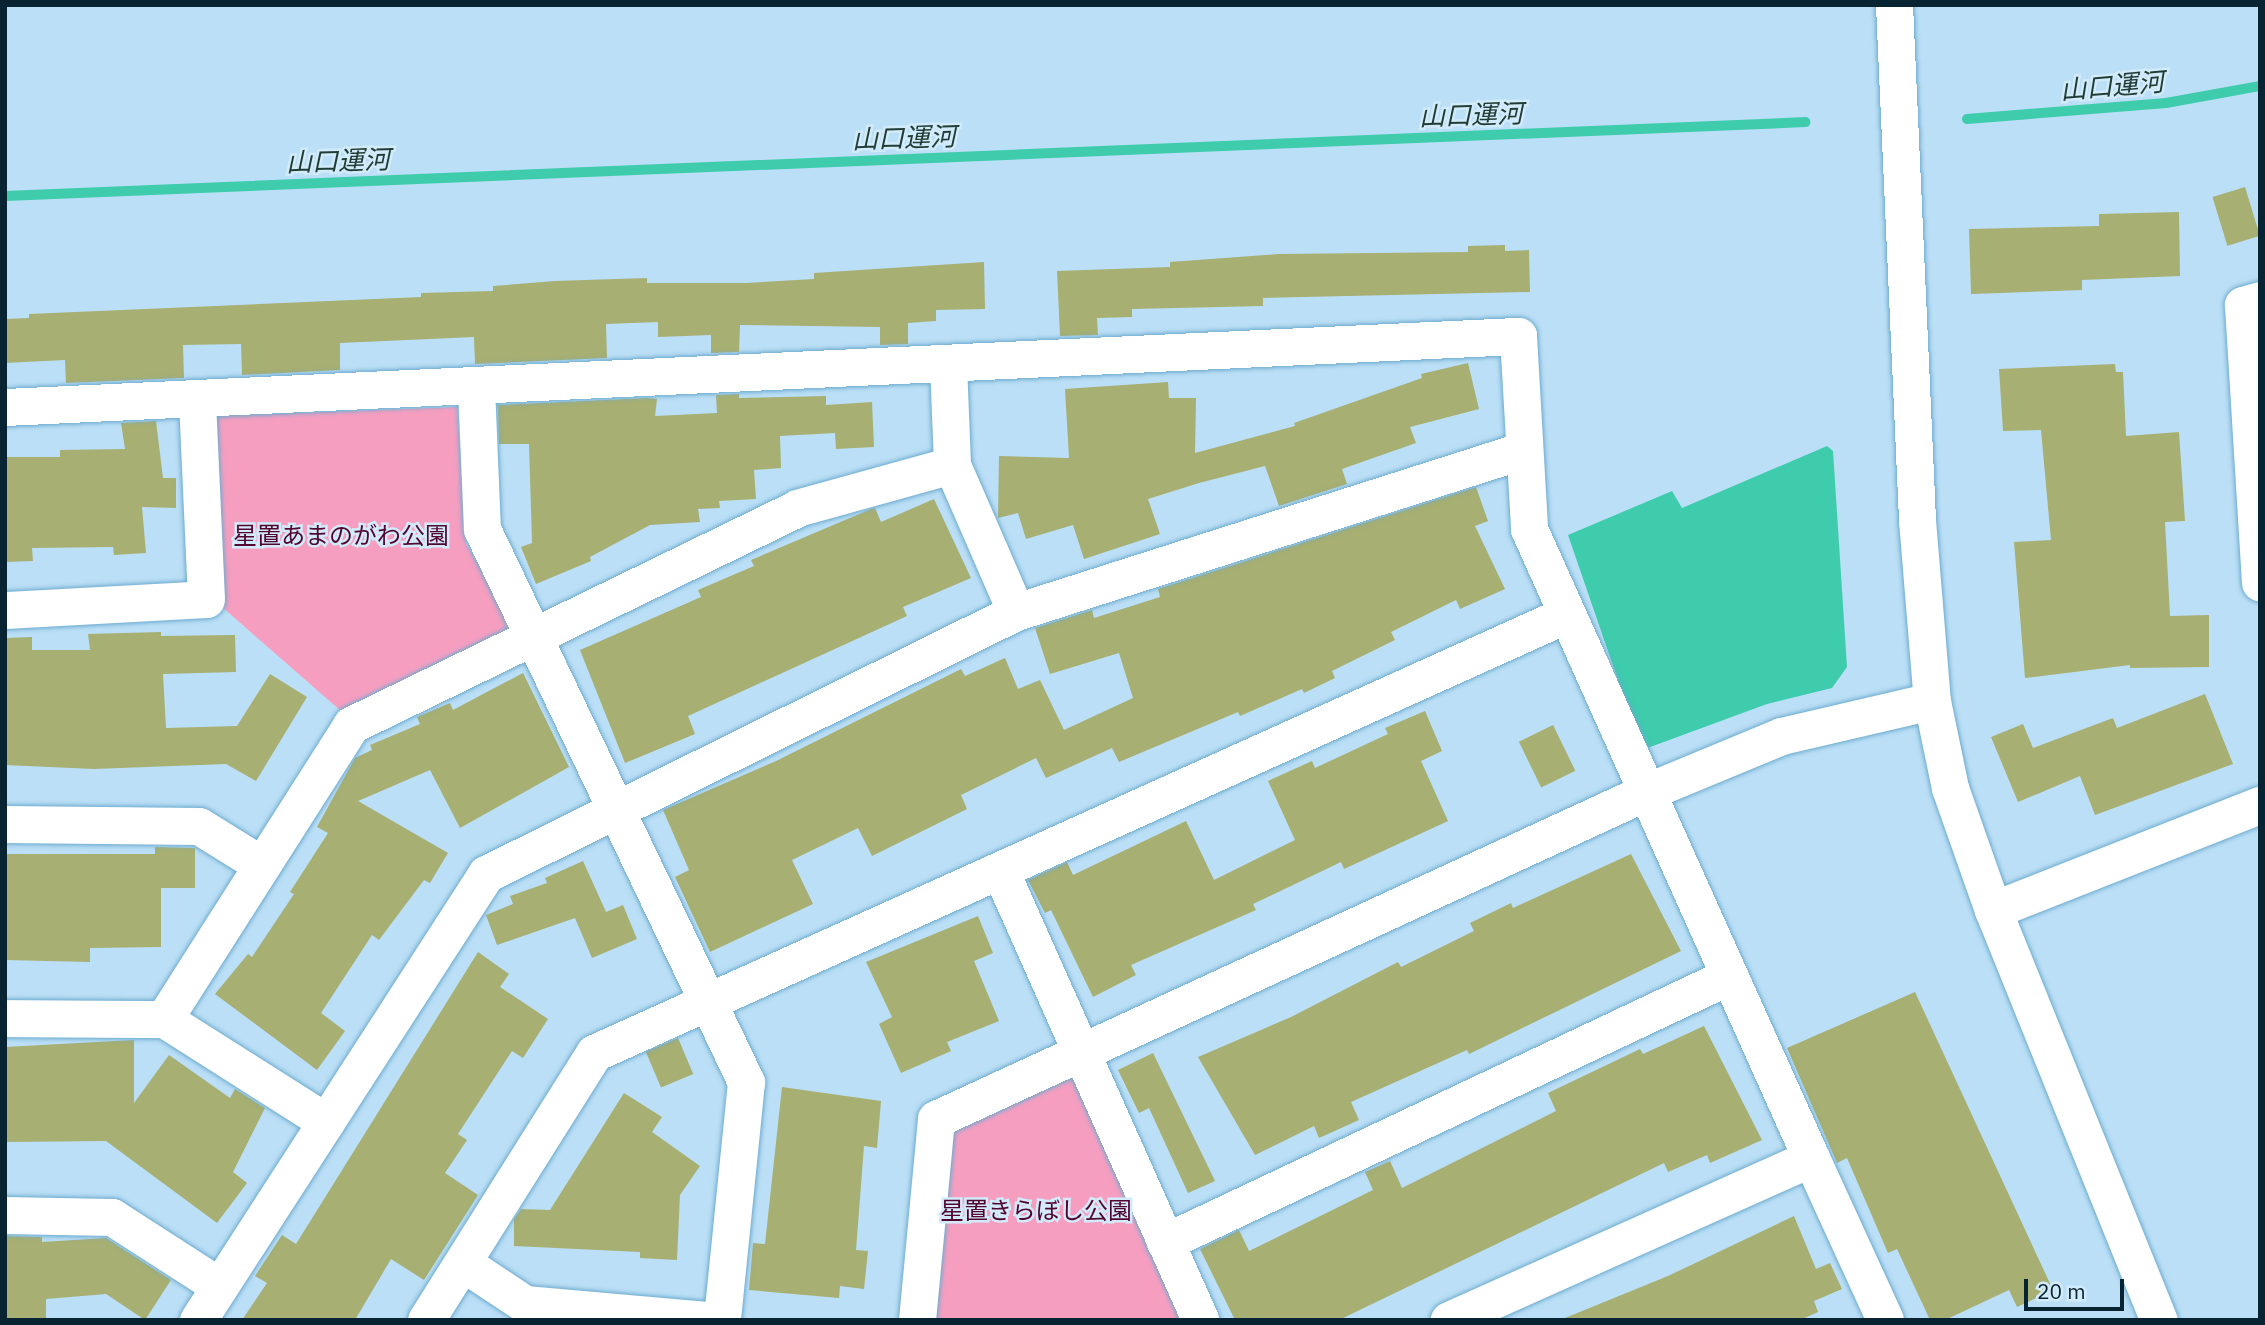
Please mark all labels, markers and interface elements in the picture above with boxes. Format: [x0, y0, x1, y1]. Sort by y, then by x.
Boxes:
water label: 山口運河 [2059, 66, 2165, 106]
water label: 山口運河 [1418, 98, 1524, 132]
water label: 山口運河 [851, 121, 957, 155]
water label: 山口運河 [285, 144, 391, 178]
park label: 星置あまのがわ公園 [233, 522, 449, 550]
park label: 星置きらぼし公園 [940, 1197, 1132, 1225]
scale bar [2027, 1266, 2127, 1310]
text: 20 m [2037, 1277, 2086, 1305]

